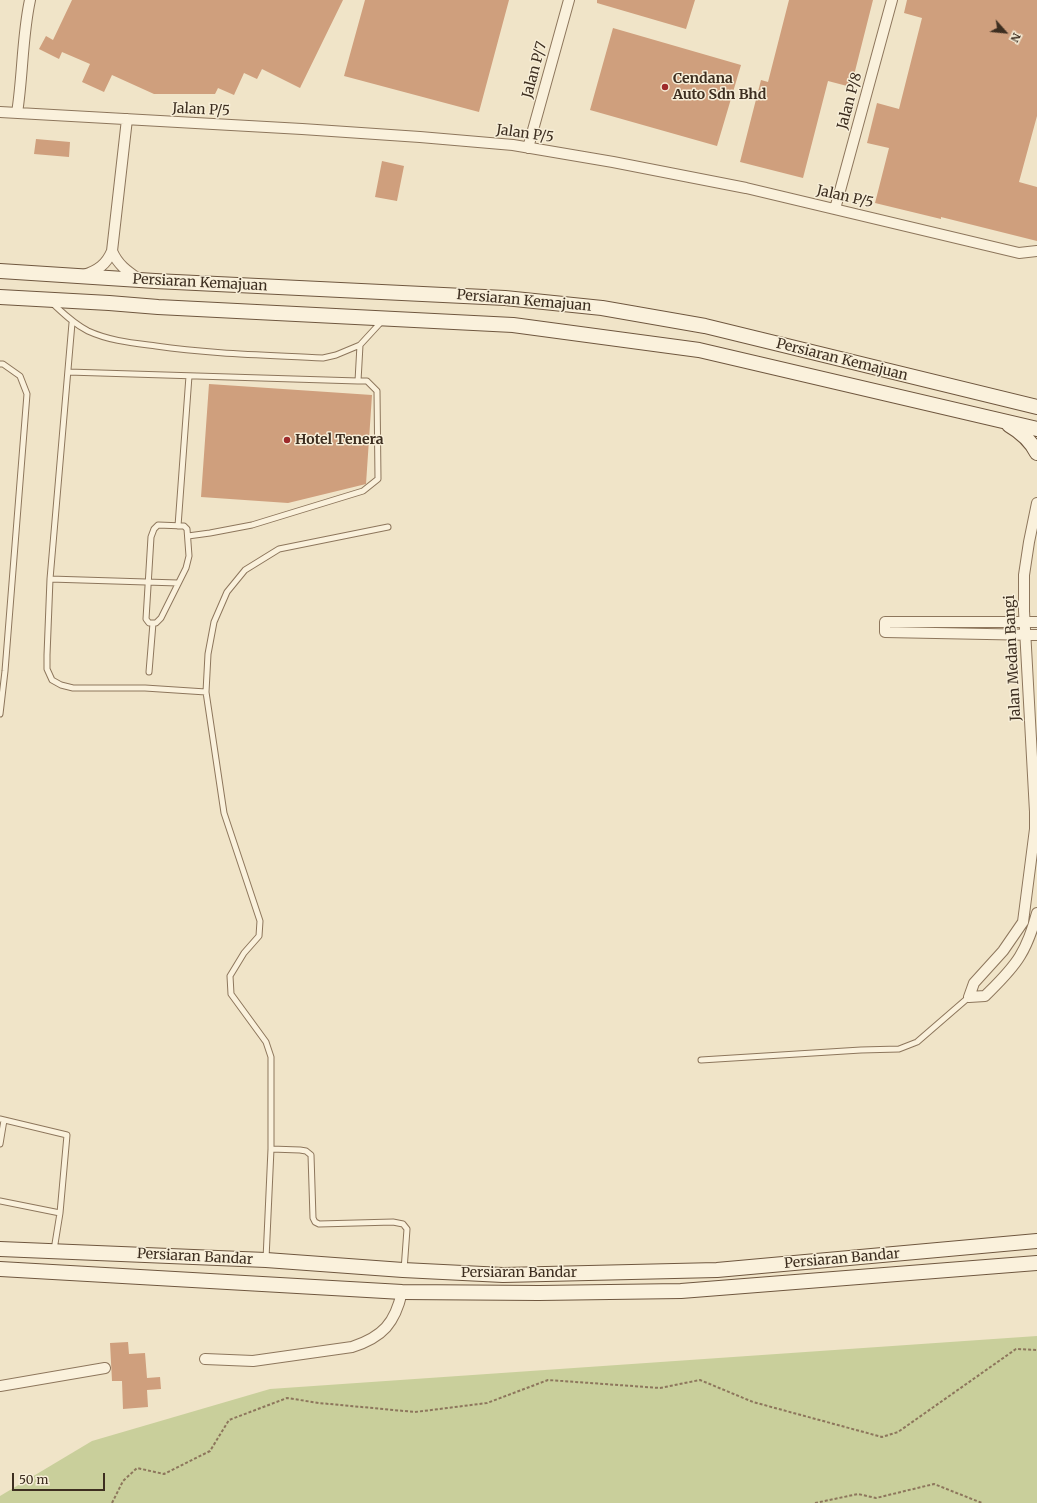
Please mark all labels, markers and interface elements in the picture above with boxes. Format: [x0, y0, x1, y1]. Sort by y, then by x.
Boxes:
north arrow [985, 12, 1025, 52]
text: N [1007, 30, 1024, 44]
street label: Jalan P/7 [519, 40, 551, 100]
place label: Cendana Auto Sdn Bhd [673, 71, 766, 104]
street label: Jalan P/8 [834, 71, 866, 131]
marker: Cendana Auto Sdn Bhd [660, 82, 670, 92]
street label: Jalan P/5 [172, 100, 230, 120]
street label: Jalan P/5 [495, 122, 555, 146]
street label: Jalan P/5 [815, 182, 875, 212]
street label: Persiaran Kemajuan [132, 271, 268, 295]
street label: Persiaran Kemajuan [456, 287, 592, 315]
street label: Persiaran Kemajuan [774, 336, 910, 384]
place label: Hotel Tenera [295, 432, 384, 448]
marker: Hotel Tenera [282, 435, 292, 445]
street label: Jalan Medan Bangi [1001, 595, 1025, 721]
street label: Persiaran Bandar [137, 1246, 253, 1268]
street label: Persiaran Bandar [783, 1246, 901, 1272]
street label: Persiaran Bandar [461, 1265, 577, 1281]
scale bar [14, 1465, 107, 1491]
text: 50 m [19, 1472, 48, 1487]

